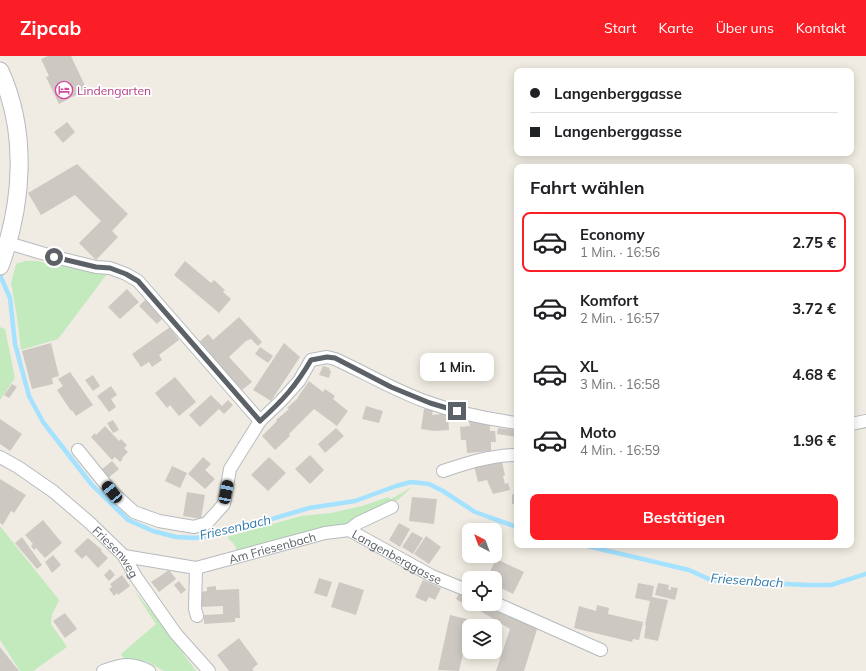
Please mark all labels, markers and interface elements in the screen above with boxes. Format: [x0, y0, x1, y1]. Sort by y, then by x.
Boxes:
text: Zipcab [20, 16, 81, 40]
text: Start [604, 19, 636, 37]
text: Karte [658, 19, 694, 37]
text: Über uns [716, 19, 774, 37]
text: Kontakt [796, 19, 846, 37]
hotel icon: Lindengarten [54, 80, 74, 100]
place label: Lindengarten [77, 83, 151, 98]
text: Langenberggasse [554, 84, 682, 103]
text: Langenberggasse [554, 122, 682, 141]
text: Fahrt wählen [530, 176, 645, 199]
icon: car [532, 224, 568, 260]
text: Economy [580, 225, 645, 244]
text: 2.75 € [792, 233, 836, 252]
text: 1 Min. · 16:56 [580, 244, 660, 260]
route start [45, 248, 63, 266]
icon: car [532, 290, 568, 326]
text: Komfort [580, 291, 638, 310]
text: 3.72 € [792, 299, 836, 318]
text: 2 Min. · 16:57 [580, 310, 660, 326]
callout: 1 Min. [420, 353, 494, 381]
icon: car [532, 356, 568, 392]
text: XL [580, 357, 598, 376]
text: 1 Min. [438, 359, 476, 375]
text: 4.68 € [792, 365, 836, 384]
text: 3 Min. · 16:58 [580, 376, 660, 392]
route end [448, 402, 466, 420]
icon: car [532, 422, 568, 458]
text: Moto [580, 423, 616, 442]
text: 1.96 € [792, 431, 836, 450]
text: 4 Min. · 16:59 [580, 442, 660, 458]
car [100, 479, 124, 505]
car [218, 479, 234, 505]
button: Bestätigen [530, 494, 838, 540]
water label: Friesenbach [198, 511, 272, 543]
street label: Friesenweg [90, 523, 142, 580]
north arrow [462, 523, 502, 563]
map controls [462, 523, 502, 659]
street label: Langenberggasse [350, 526, 444, 587]
street label: Am Friesenbach [227, 528, 318, 566]
water label: Friesenbach [710, 569, 784, 591]
button: locate [462, 571, 502, 611]
button: layers [462, 619, 502, 659]

